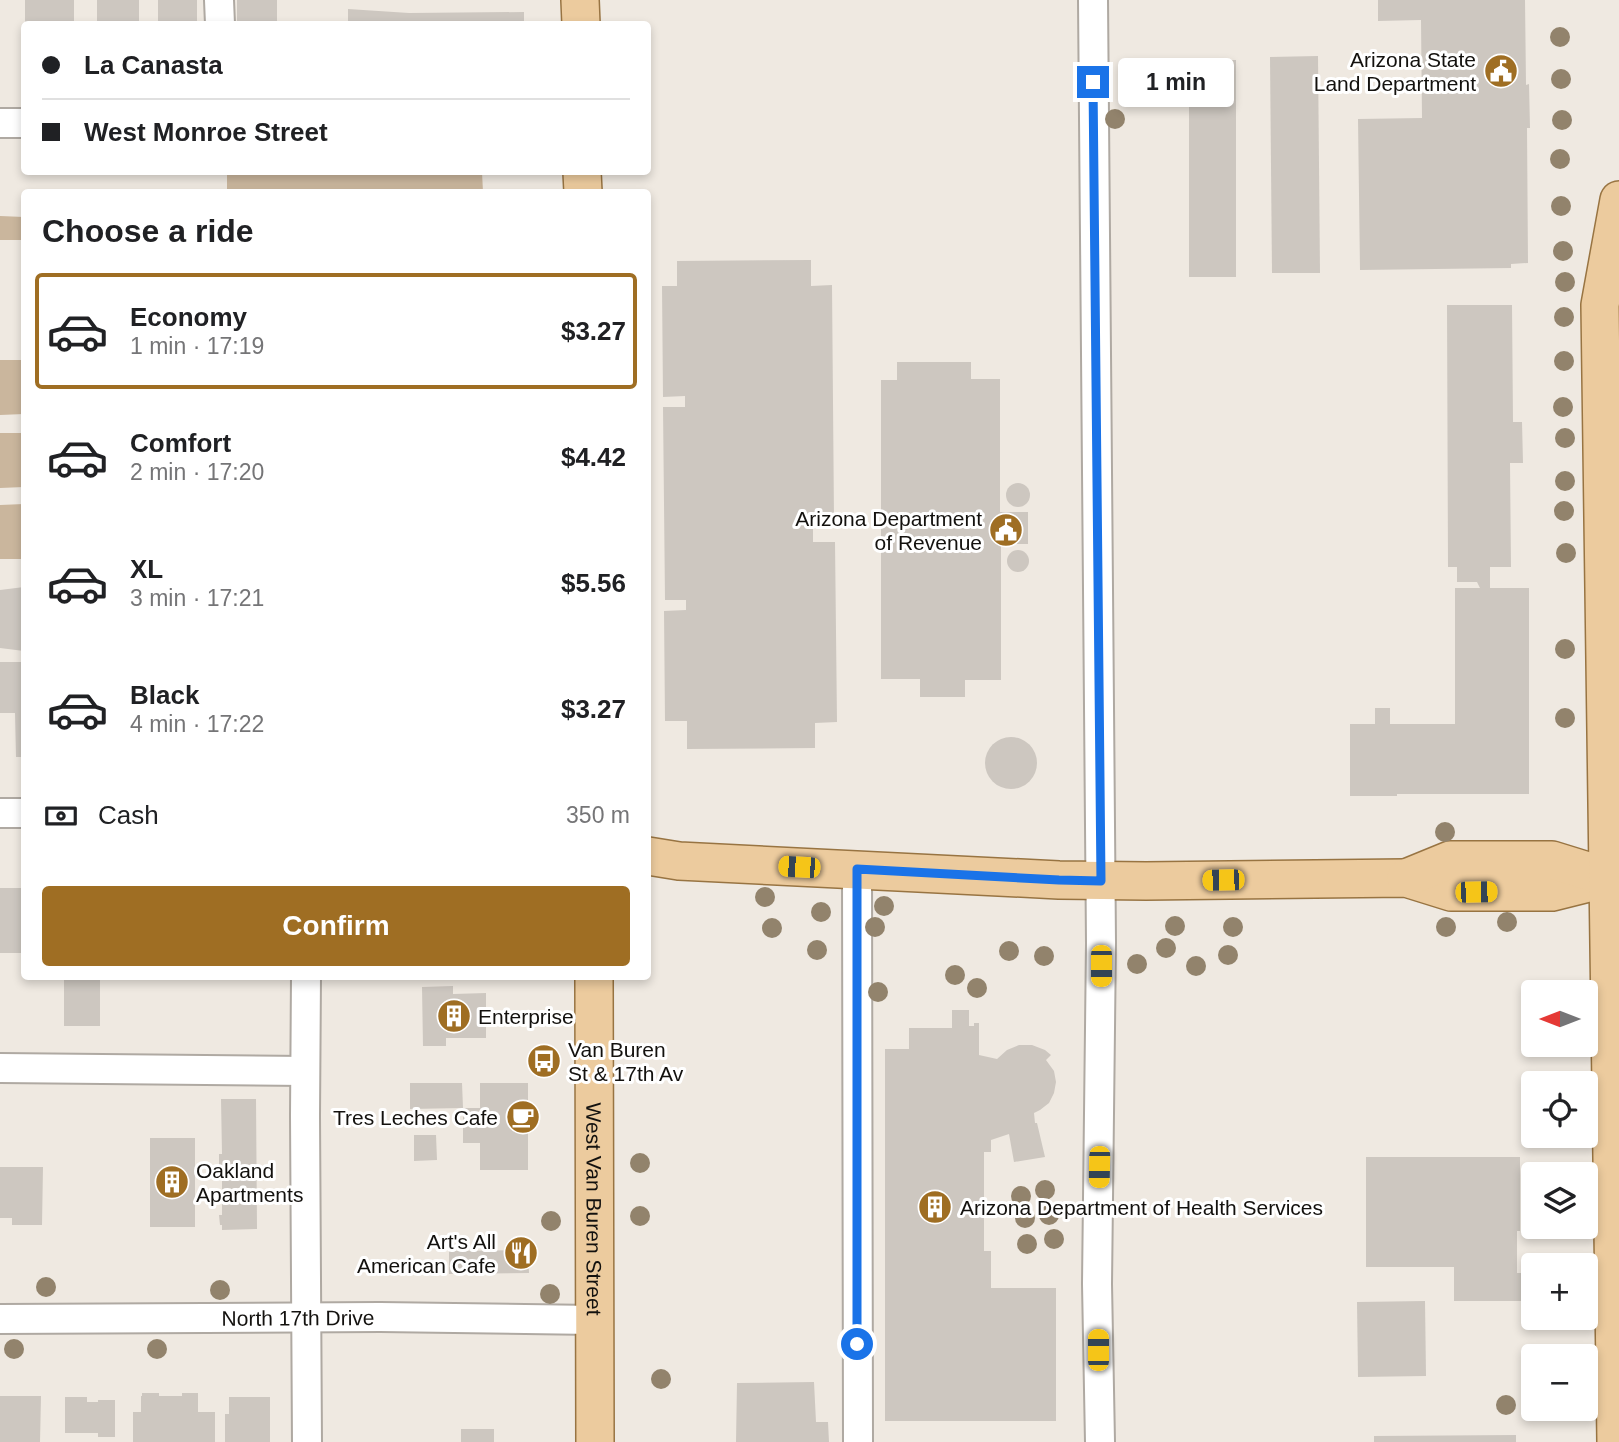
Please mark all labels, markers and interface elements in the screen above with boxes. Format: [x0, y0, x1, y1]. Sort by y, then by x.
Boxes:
place label: Arizona State Land Department [1314, 48, 1476, 95]
text: La Canasta [84, 50, 223, 80]
public building icon: Arizona State Land Department [1482, 52, 1520, 90]
callout: 1 min [1118, 57, 1233, 106]
route end [1077, 66, 1109, 98]
text: 1 min [1146, 69, 1206, 95]
text: West Monroe Street [84, 117, 328, 147]
text: Choose a ride [42, 213, 254, 249]
icon: car [46, 300, 109, 363]
text: Economy [130, 302, 247, 332]
text: $3.27 [561, 316, 626, 346]
text: 1 min · 17:19 [130, 333, 264, 359]
icon: car [46, 426, 109, 489]
text: Comfort [130, 428, 231, 458]
text: $4.42 [561, 442, 626, 472]
text: 2 min · 17:20 [130, 459, 264, 485]
place label: Arizona Department of Revenue [795, 507, 982, 554]
public building icon: Arizona Department of Revenue [987, 511, 1025, 549]
icon: car [46, 552, 109, 615]
text: XL [130, 554, 163, 584]
text: $5.56 [561, 568, 626, 598]
text: 3 min · 17:21 [130, 585, 264, 611]
icon: car [46, 678, 109, 741]
text: Black [130, 680, 199, 710]
text: $3.27 [561, 694, 626, 724]
text: 4 min · 17:22 [130, 711, 264, 737]
icon: cash [42, 797, 80, 835]
text: Cash [98, 800, 159, 830]
text: 350 m [566, 802, 630, 828]
car [778, 855, 821, 879]
car [1202, 869, 1245, 891]
car [1455, 881, 1498, 903]
button: Confirm [42, 886, 630, 966]
car [1091, 945, 1112, 987]
north arrow [1521, 980, 1598, 1057]
map controls [1521, 980, 1598, 1421]
building icon: Enterprise [435, 997, 473, 1035]
place label: Enterprise [478, 1005, 574, 1028]
place label: Van Buren St & 17th Av [568, 1038, 684, 1085]
bus stop icon: Van Buren St & 17th Av [525, 1042, 563, 1080]
button: locate [1521, 1071, 1598, 1148]
cafe icon: Tres Leches Cafe [504, 1098, 542, 1136]
street label: West Van Buren Street [583, 1102, 606, 1316]
place label: Tres Leches Cafe [333, 1106, 498, 1129]
car [1089, 1146, 1110, 1188]
place label: Oakland Apartments [196, 1159, 303, 1206]
button: layers [1521, 1162, 1598, 1239]
building icon: Oakland Apartments [153, 1163, 191, 1201]
building icon: Arizona Department of Health Services [916, 1188, 954, 1226]
place label: Arizona Department of Health Services [960, 1196, 1323, 1219]
place label: Art's All American Cafe [357, 1230, 496, 1277]
restaurant icon: Art's All American Cafe [502, 1234, 540, 1272]
button: + [1521, 1253, 1598, 1330]
street label: North 17th Drive [221, 1306, 375, 1329]
route start [841, 1328, 873, 1360]
car [1088, 1329, 1109, 1371]
button: − [1521, 1344, 1598, 1421]

